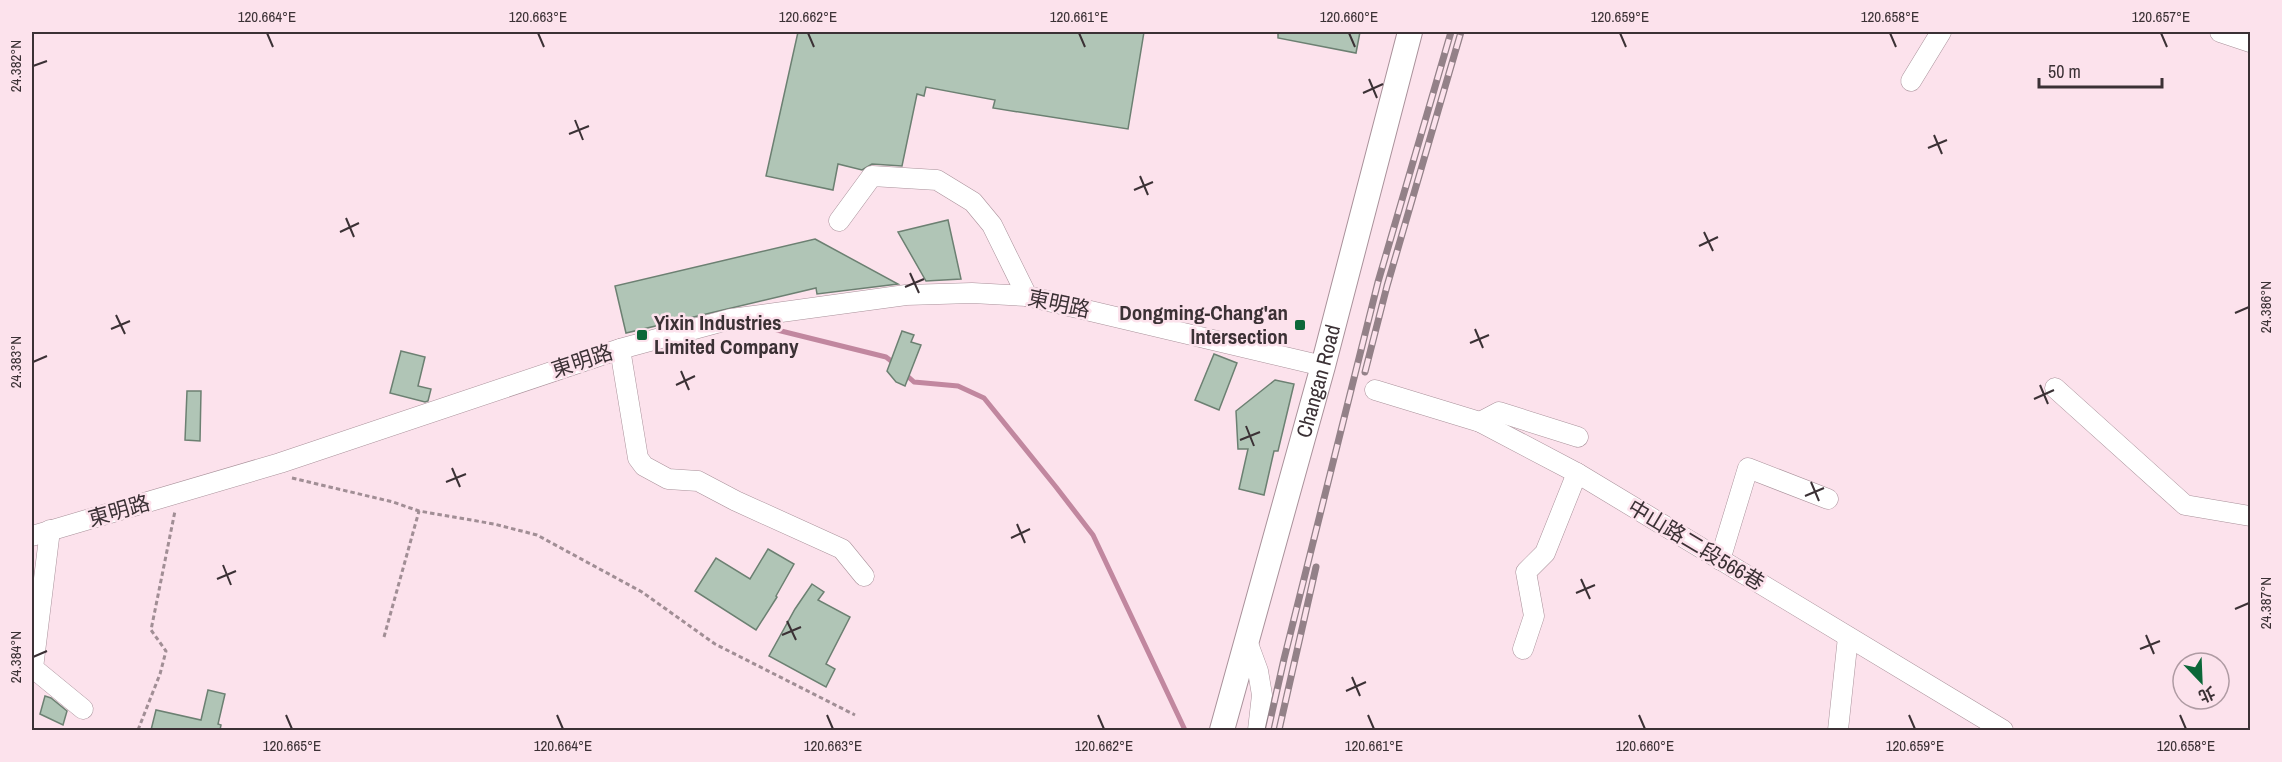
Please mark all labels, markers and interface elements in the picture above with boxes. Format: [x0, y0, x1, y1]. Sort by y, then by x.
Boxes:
text: 120.664°E [238, 6, 296, 27]
text: 120.663°E [509, 6, 567, 27]
text: 120.662°E [779, 6, 837, 27]
text: 120.661°E [1050, 6, 1108, 27]
text: 120.660°E [1320, 6, 1378, 27]
text: 120.659°E [1591, 6, 1649, 27]
text: 120.658°E [1861, 6, 1919, 27]
text: 120.657°E [2132, 6, 2190, 27]
text: 24.382°N [5, 40, 26, 92]
scale bar [2039, 51, 2162, 89]
text: 50 m [2048, 59, 2081, 84]
text: 24.386°N [2255, 281, 2276, 333]
street label: 東明路 [1025, 283, 1093, 324]
place label: Dongming-Chang'an lntersection [1119, 298, 1288, 351]
place label: Yixin Industries Limited Company [654, 308, 799, 361]
marker: Dongming-Chang'an lntersection [1293, 318, 1307, 332]
street label: Changan Road [1289, 321, 1347, 441]
marker: Yixin Industries Limited Company [635, 328, 649, 342]
text: 24.383°N [5, 336, 26, 388]
street label: 東明路 [547, 337, 616, 384]
street label: 東明路 [85, 488, 153, 533]
street label: 中山路二段566巷 [1622, 492, 1770, 597]
text: 24.387°N [2255, 577, 2276, 629]
text: 24.384°N [5, 631, 26, 683]
north arrow [2171, 651, 2231, 711]
text: 北 [2195, 682, 2219, 708]
text: 120.665°E [263, 735, 321, 756]
text: 120.664°E [534, 735, 592, 756]
text: 120.663°E [804, 735, 862, 756]
text: 120.662°E [1075, 735, 1133, 756]
text: 120.661°E [1345, 735, 1403, 756]
text: 120.660°E [1616, 735, 1674, 756]
text: 120.659°E [1886, 735, 1944, 756]
text: 120.658°E [2157, 735, 2215, 756]

